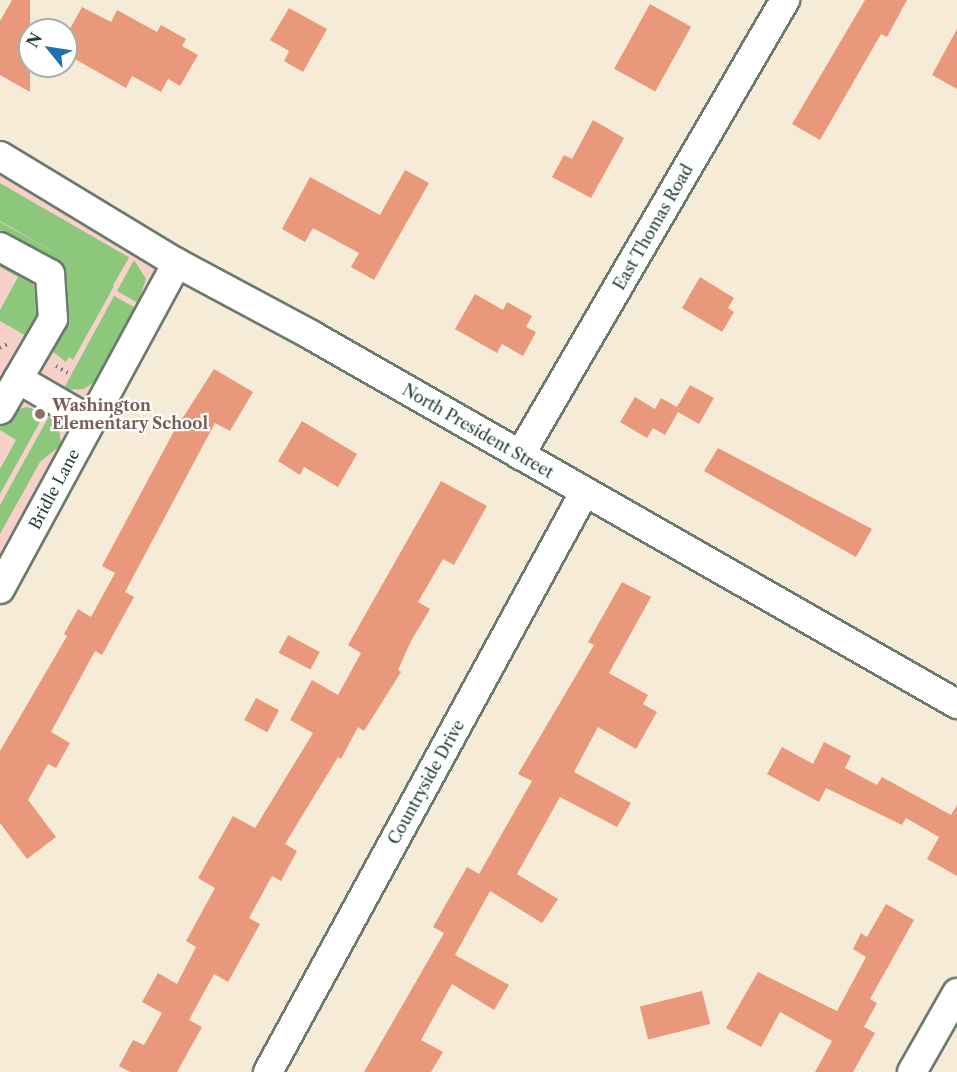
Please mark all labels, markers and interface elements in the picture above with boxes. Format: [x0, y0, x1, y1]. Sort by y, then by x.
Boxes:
north arrow [18, 18, 78, 78]
text: N [22, 29, 46, 51]
street label: East Thomas Road [609, 161, 697, 293]
street label: North President Street [399, 380, 557, 482]
place label: Washington Elementary School [52, 395, 209, 433]
marker: Washington Elementary School [33, 407, 47, 421]
street label: Bridle Lane [25, 445, 83, 533]
street label: Countryside Drive [384, 716, 468, 848]

